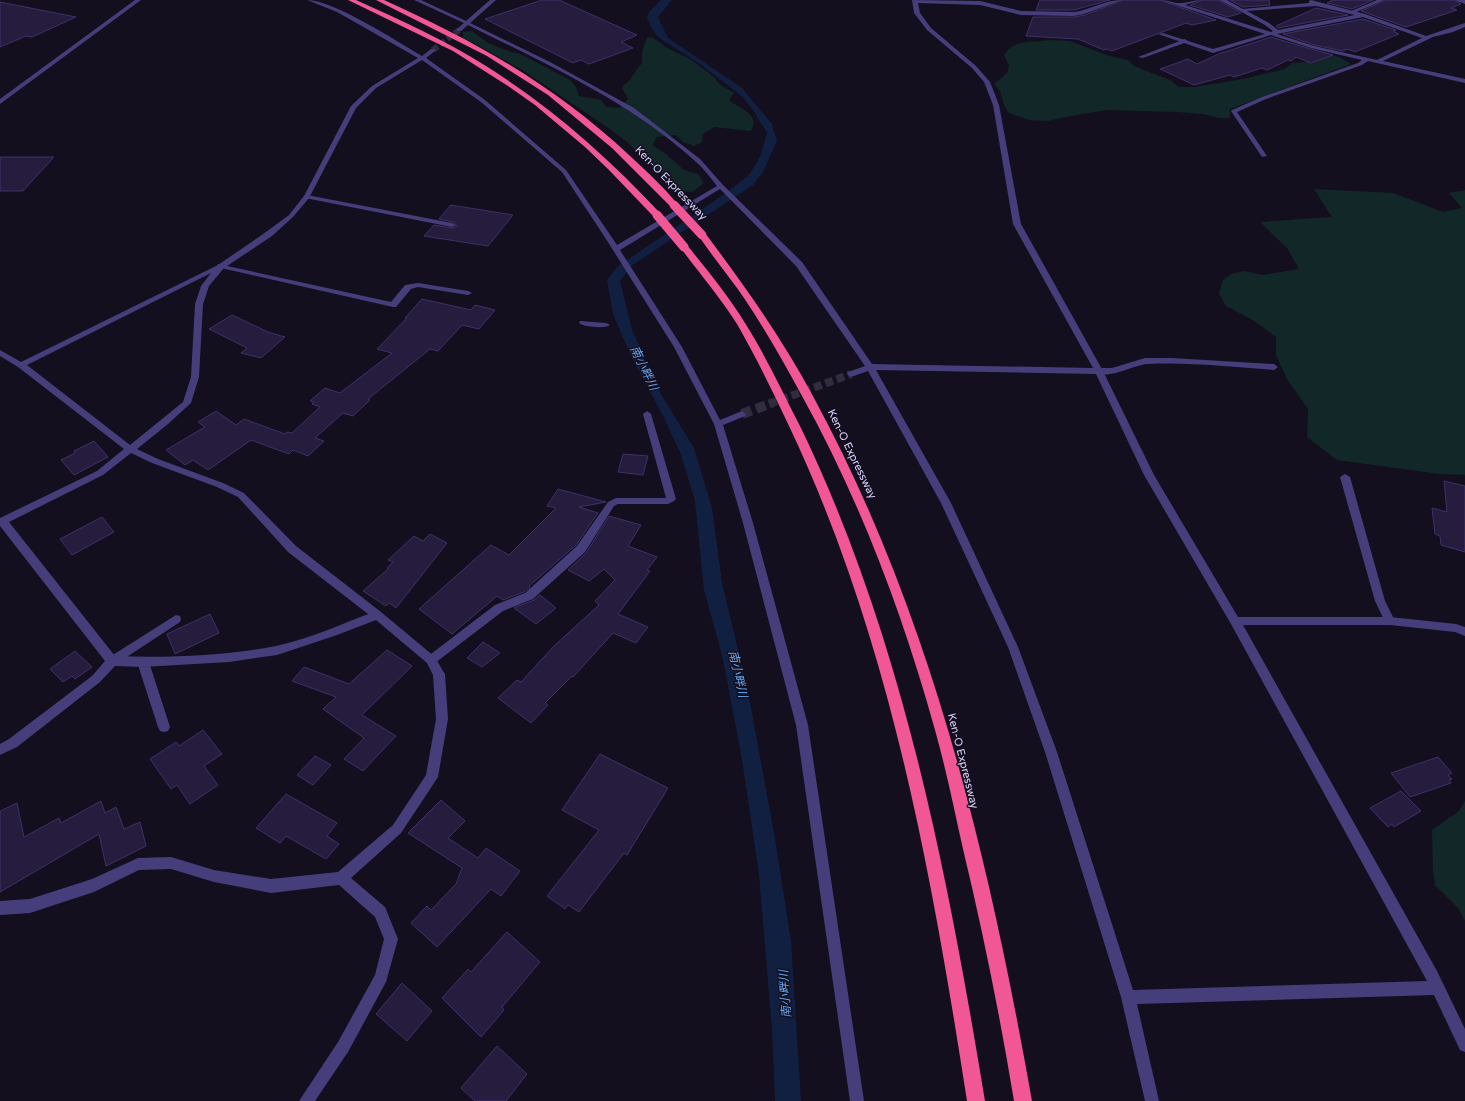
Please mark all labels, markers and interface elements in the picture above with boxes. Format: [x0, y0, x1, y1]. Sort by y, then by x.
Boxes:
street label: Ken-O Expressway [632, 143, 710, 223]
water label: 南小畔川 [627, 343, 662, 394]
street label: Ken-O Expressway [825, 407, 879, 501]
water label: 南小畔川 [726, 649, 751, 701]
street label: Ken-O Expressway [945, 712, 981, 810]
water label: 南小畔川 [776, 968, 794, 1018]

